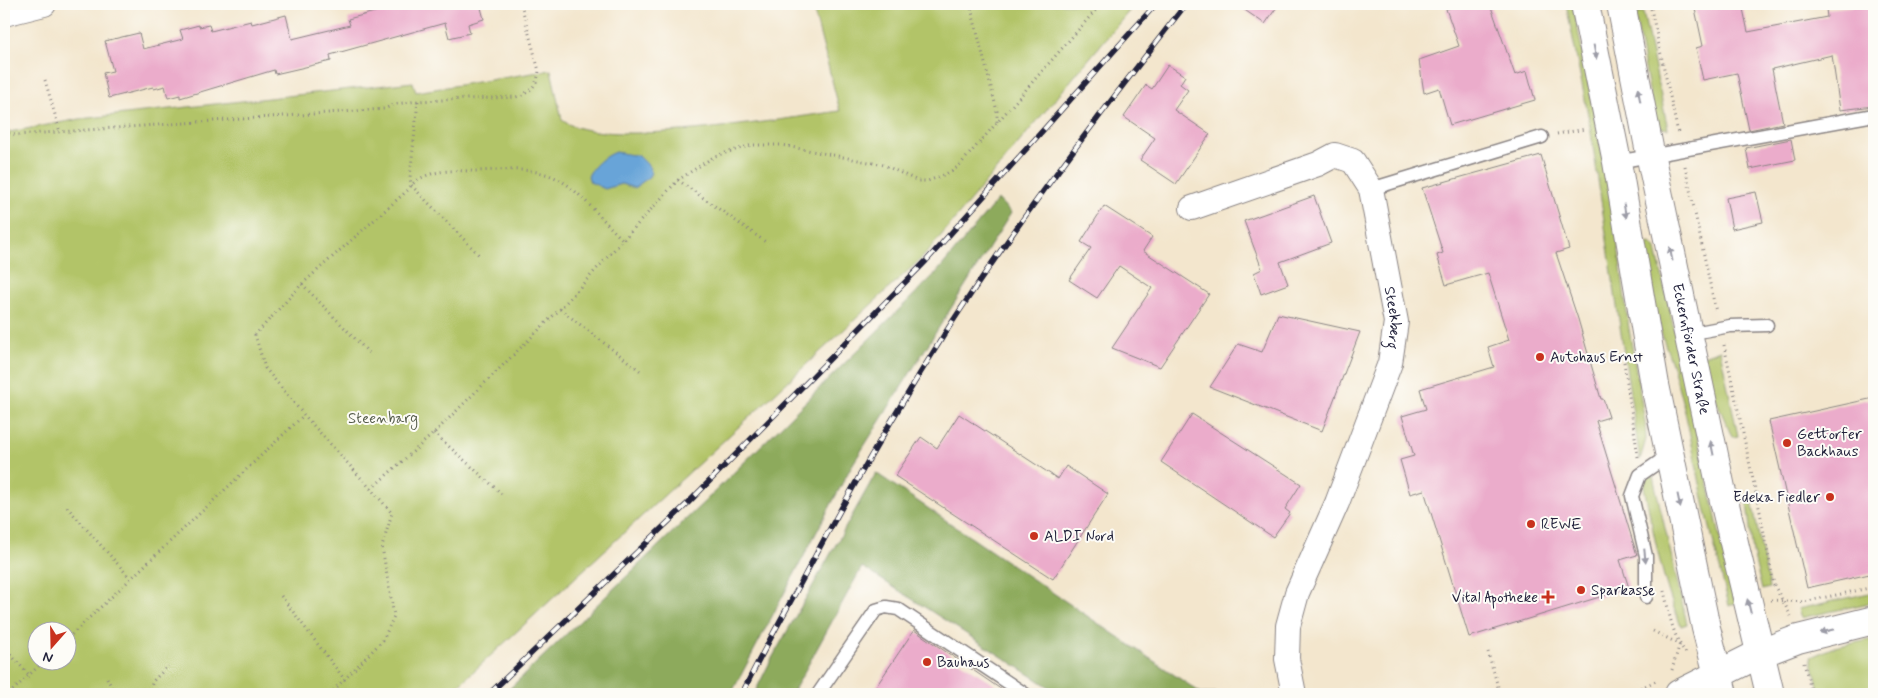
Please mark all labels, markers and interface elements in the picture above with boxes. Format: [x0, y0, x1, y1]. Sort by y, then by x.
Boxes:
one-way arrow [1591, 44, 1599, 59]
one-way arrow [1635, 88, 1643, 103]
one-way arrow [1622, 204, 1630, 220]
one-way arrow [1667, 247, 1675, 262]
street label: Eckernförder Straße [1667, 282, 1714, 417]
street label: Steekberg [1379, 285, 1405, 350]
place label: Autohaus Ernst [1550, 348, 1643, 368]
marker: Autohaus Ernst [1534, 351, 1546, 363]
park label: Steenbarg [348, 409, 418, 430]
place label: Gettorfer Backhaus [1797, 425, 1862, 462]
marker: Gettorfer Backhaus [1781, 437, 1793, 449]
one-way arrow [1708, 440, 1716, 455]
place label: Edeka Fiedler [1733, 488, 1820, 508]
marker: Edeka Fiedler [1824, 491, 1836, 503]
one-way arrow [1675, 493, 1683, 509]
place label: REWE [1541, 515, 1582, 535]
marker: REWE [1525, 518, 1537, 530]
place label: ALDI Nord [1044, 527, 1114, 547]
marker: ALDI Nord [1028, 530, 1040, 542]
one-way arrow [1641, 548, 1649, 564]
place label: Sparkasse [1591, 581, 1655, 601]
marker: Sparkasse [1575, 584, 1587, 596]
place label: Vital Apotheke [1452, 588, 1538, 609]
marker: Vital Apotheke [1542, 591, 1554, 603]
one-way arrow [1745, 598, 1753, 613]
north arrow [28, 620, 78, 670]
one-way arrow [1819, 628, 1834, 636]
text: N [40, 647, 55, 667]
place label: Bauhaus [937, 653, 990, 673]
marker: Bauhaus [921, 656, 933, 668]

